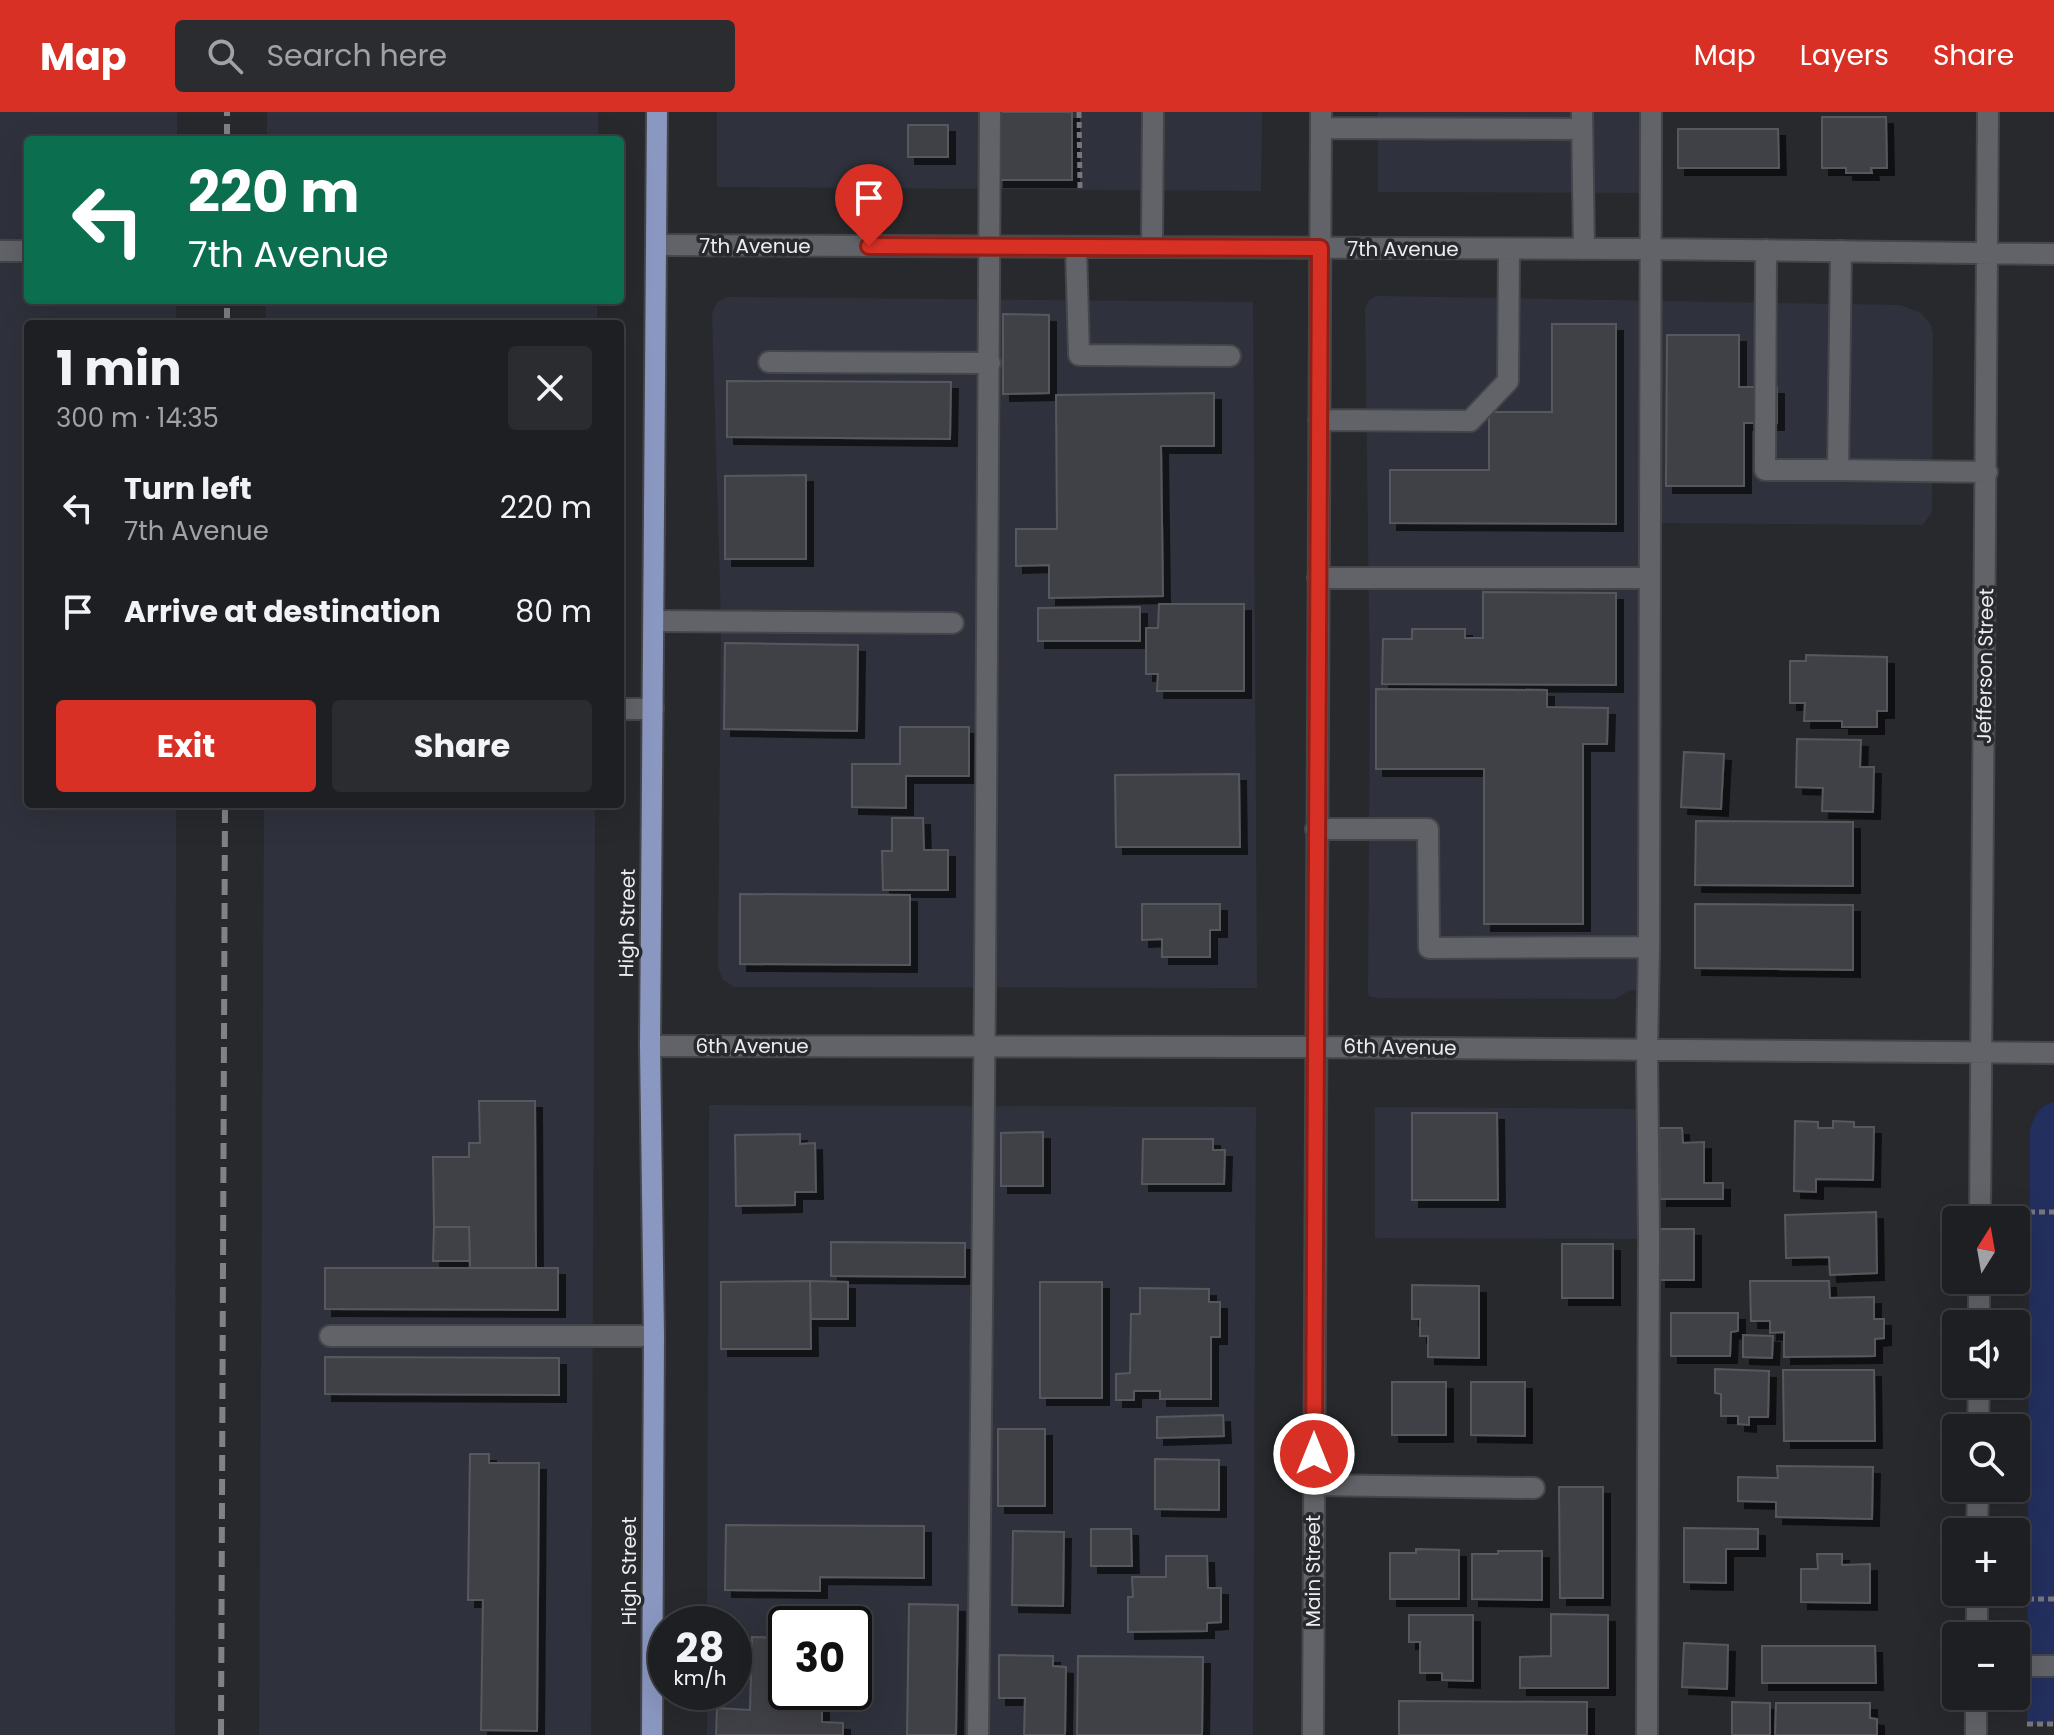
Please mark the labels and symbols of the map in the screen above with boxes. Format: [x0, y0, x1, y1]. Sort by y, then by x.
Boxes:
pin [835, 164, 903, 246]
street label: 7th Avenue [699, 232, 811, 260]
street label: 7th Avenue [1347, 235, 1459, 263]
street label: Jefferson Street [1970, 588, 2000, 744]
street label: High Street [612, 868, 642, 978]
street label: 6th Avenue [695, 1032, 809, 1060]
street label: 6th Avenue [1343, 1032, 1457, 1062]
north arrow [1942, 1206, 2030, 1294]
position arrow [1272, 1412, 1356, 1496]
street label: Main Street [1299, 1515, 1327, 1627]
street label: High Street [615, 1517, 643, 1625]
speed limit sign: 30 [768, 1606, 872, 1710]

